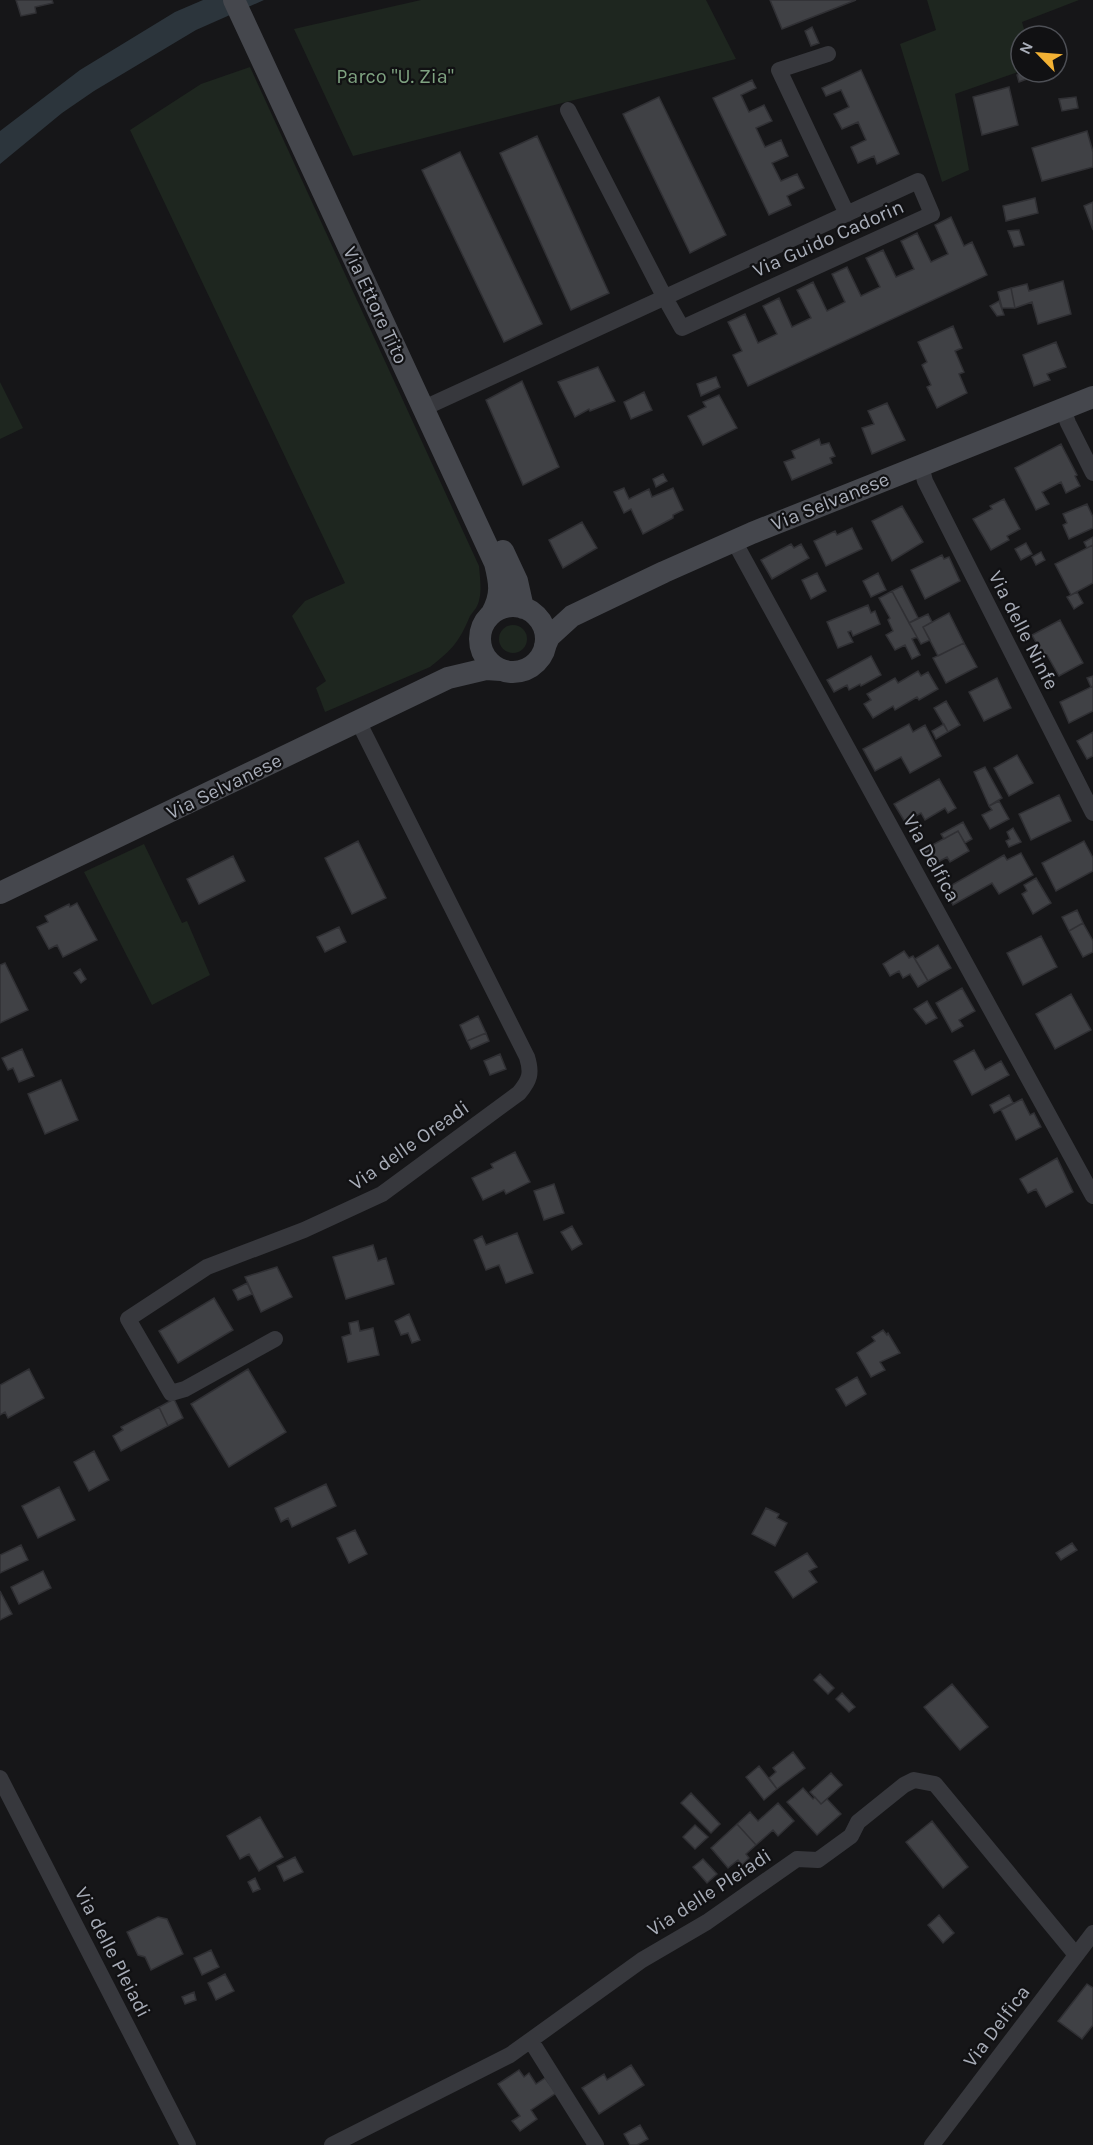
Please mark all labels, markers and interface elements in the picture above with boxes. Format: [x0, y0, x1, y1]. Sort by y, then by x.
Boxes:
north arrow [1009, 24, 1069, 84]
text: N [1015, 39, 1037, 57]
park label: Parco "U. Zia" [336, 65, 454, 88]
street label: Via Guido Cadorin [749, 195, 907, 282]
street label: Via Ettore Tito [338, 243, 413, 368]
street label: Via Selvanese [768, 467, 893, 536]
street label: Via delle Ninfe [984, 567, 1063, 693]
street label: Via Selvanese [163, 749, 285, 824]
street label: Via Delfica [898, 811, 965, 906]
street label: Via delle Oreadi [345, 1096, 473, 1195]
street label: Via delle Pleiadi [643, 1844, 776, 1941]
street label: Via delle Pleiadi [70, 1883, 155, 2021]
street label: Via Delfica [958, 1981, 1035, 2072]

